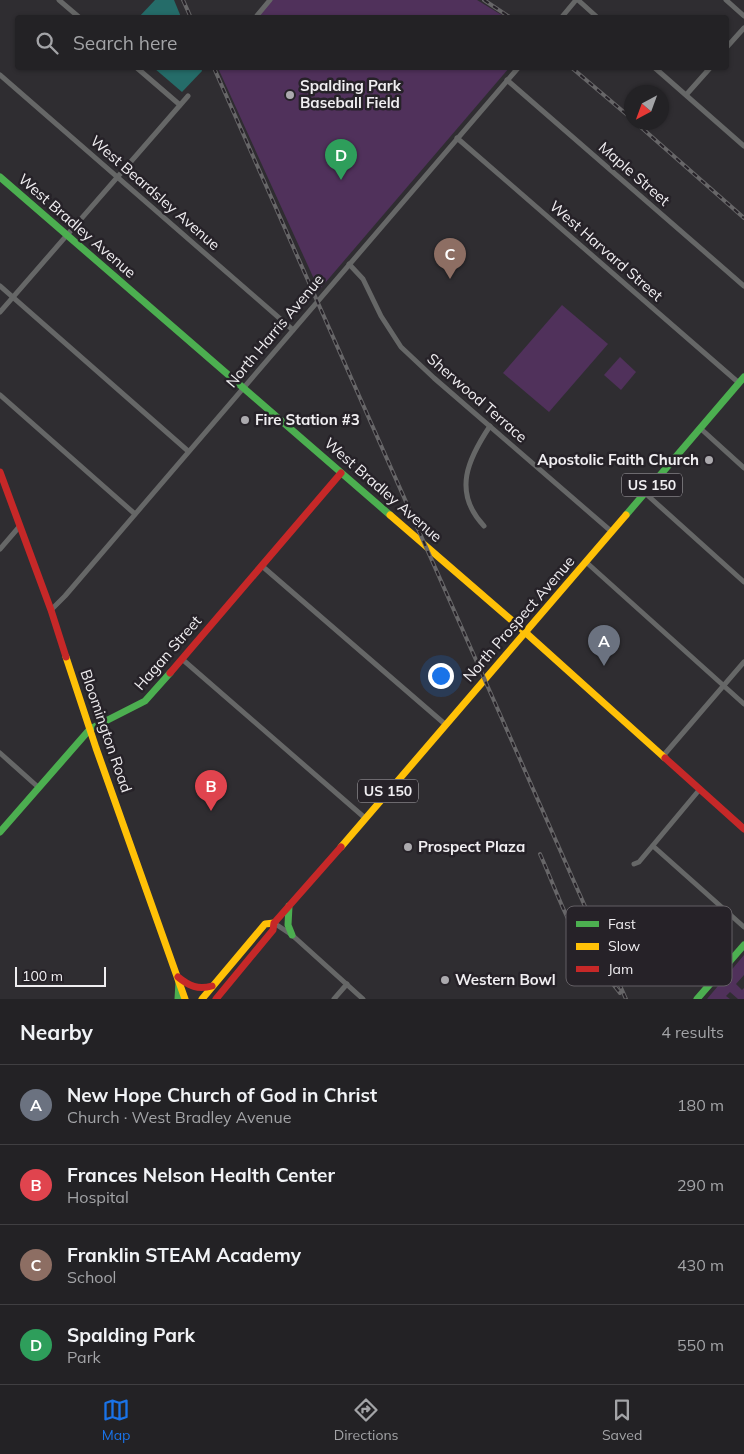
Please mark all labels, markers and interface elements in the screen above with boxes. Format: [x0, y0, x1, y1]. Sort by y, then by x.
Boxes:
search box [15, 15, 729, 70]
icon: search [33, 29, 61, 57]
text: Search here [73, 31, 177, 55]
place label: Spalding Park Baseball Field [300, 76, 402, 112]
north arrow [624, 85, 669, 130]
marker: Spalding Park Baseball Field [284, 89, 296, 101]
street label: West Beardsley Avenue [87, 131, 224, 254]
street label: Maple Street [595, 138, 674, 210]
pin: D [325, 139, 357, 180]
street label: West Bradley Avenue [15, 169, 140, 282]
street label: West Harvard Street [546, 196, 667, 305]
pin: C [434, 238, 466, 279]
street label: North Harris Avenue [222, 270, 328, 391]
street label: Sherwood Terrace [423, 349, 531, 446]
place label: Fire Station #3 [255, 410, 360, 429]
marker: Fire Station #3 [239, 414, 251, 426]
street label: West Bradley Avenue [321, 433, 446, 546]
place label: Apostolic Faith Church [537, 450, 699, 469]
marker: Apostolic Faith Church [703, 454, 715, 466]
road number: US 150 [622, 474, 682, 496]
street label: North Prospect Avenue [459, 552, 578, 685]
street label: Hagan Street [130, 611, 205, 694]
pin: A [588, 625, 620, 666]
your location [428, 663, 454, 689]
street label: Bloomington Road [77, 667, 136, 795]
pin: B [195, 770, 227, 811]
road number: US 150 [358, 779, 418, 802]
place label: Prospect Plaza [418, 837, 525, 856]
marker: Prospect Plaza [402, 841, 414, 853]
legend [566, 906, 732, 986]
text: Fast [608, 915, 636, 933]
text: Slow [608, 937, 640, 955]
text: Jam [608, 960, 633, 978]
scale bar [15, 964, 106, 987]
text: 100 m [22, 967, 63, 985]
place label: Western Bowl [455, 970, 556, 989]
marker: Western Bowl [439, 974, 451, 986]
text: Nearby [20, 1019, 93, 1045]
text: 4 results [661, 1022, 724, 1042]
text: New Hope Church of God in Christ [67, 1083, 377, 1107]
text: A [30, 1095, 42, 1115]
text: 180 m [677, 1095, 724, 1115]
text: Church · West Bradley Avenue [67, 1107, 291, 1127]
text: Frances Nelson Health Center [67, 1163, 335, 1187]
text: B [30, 1175, 42, 1195]
text: 290 m [677, 1175, 724, 1195]
text: Hospital [67, 1187, 129, 1207]
text: Franklin STEAM Academy [67, 1243, 301, 1267]
text: C [31, 1255, 41, 1275]
text: 430 m [677, 1255, 724, 1275]
text: School [67, 1267, 116, 1287]
text: Spalding Park [67, 1323, 195, 1347]
text: D [30, 1335, 42, 1355]
text: 550 m [677, 1335, 724, 1355]
text: Park [67, 1347, 101, 1367]
tab: Map [102, 1396, 130, 1444]
tab: Directions [334, 1396, 399, 1444]
tab: Saved [602, 1396, 642, 1444]

